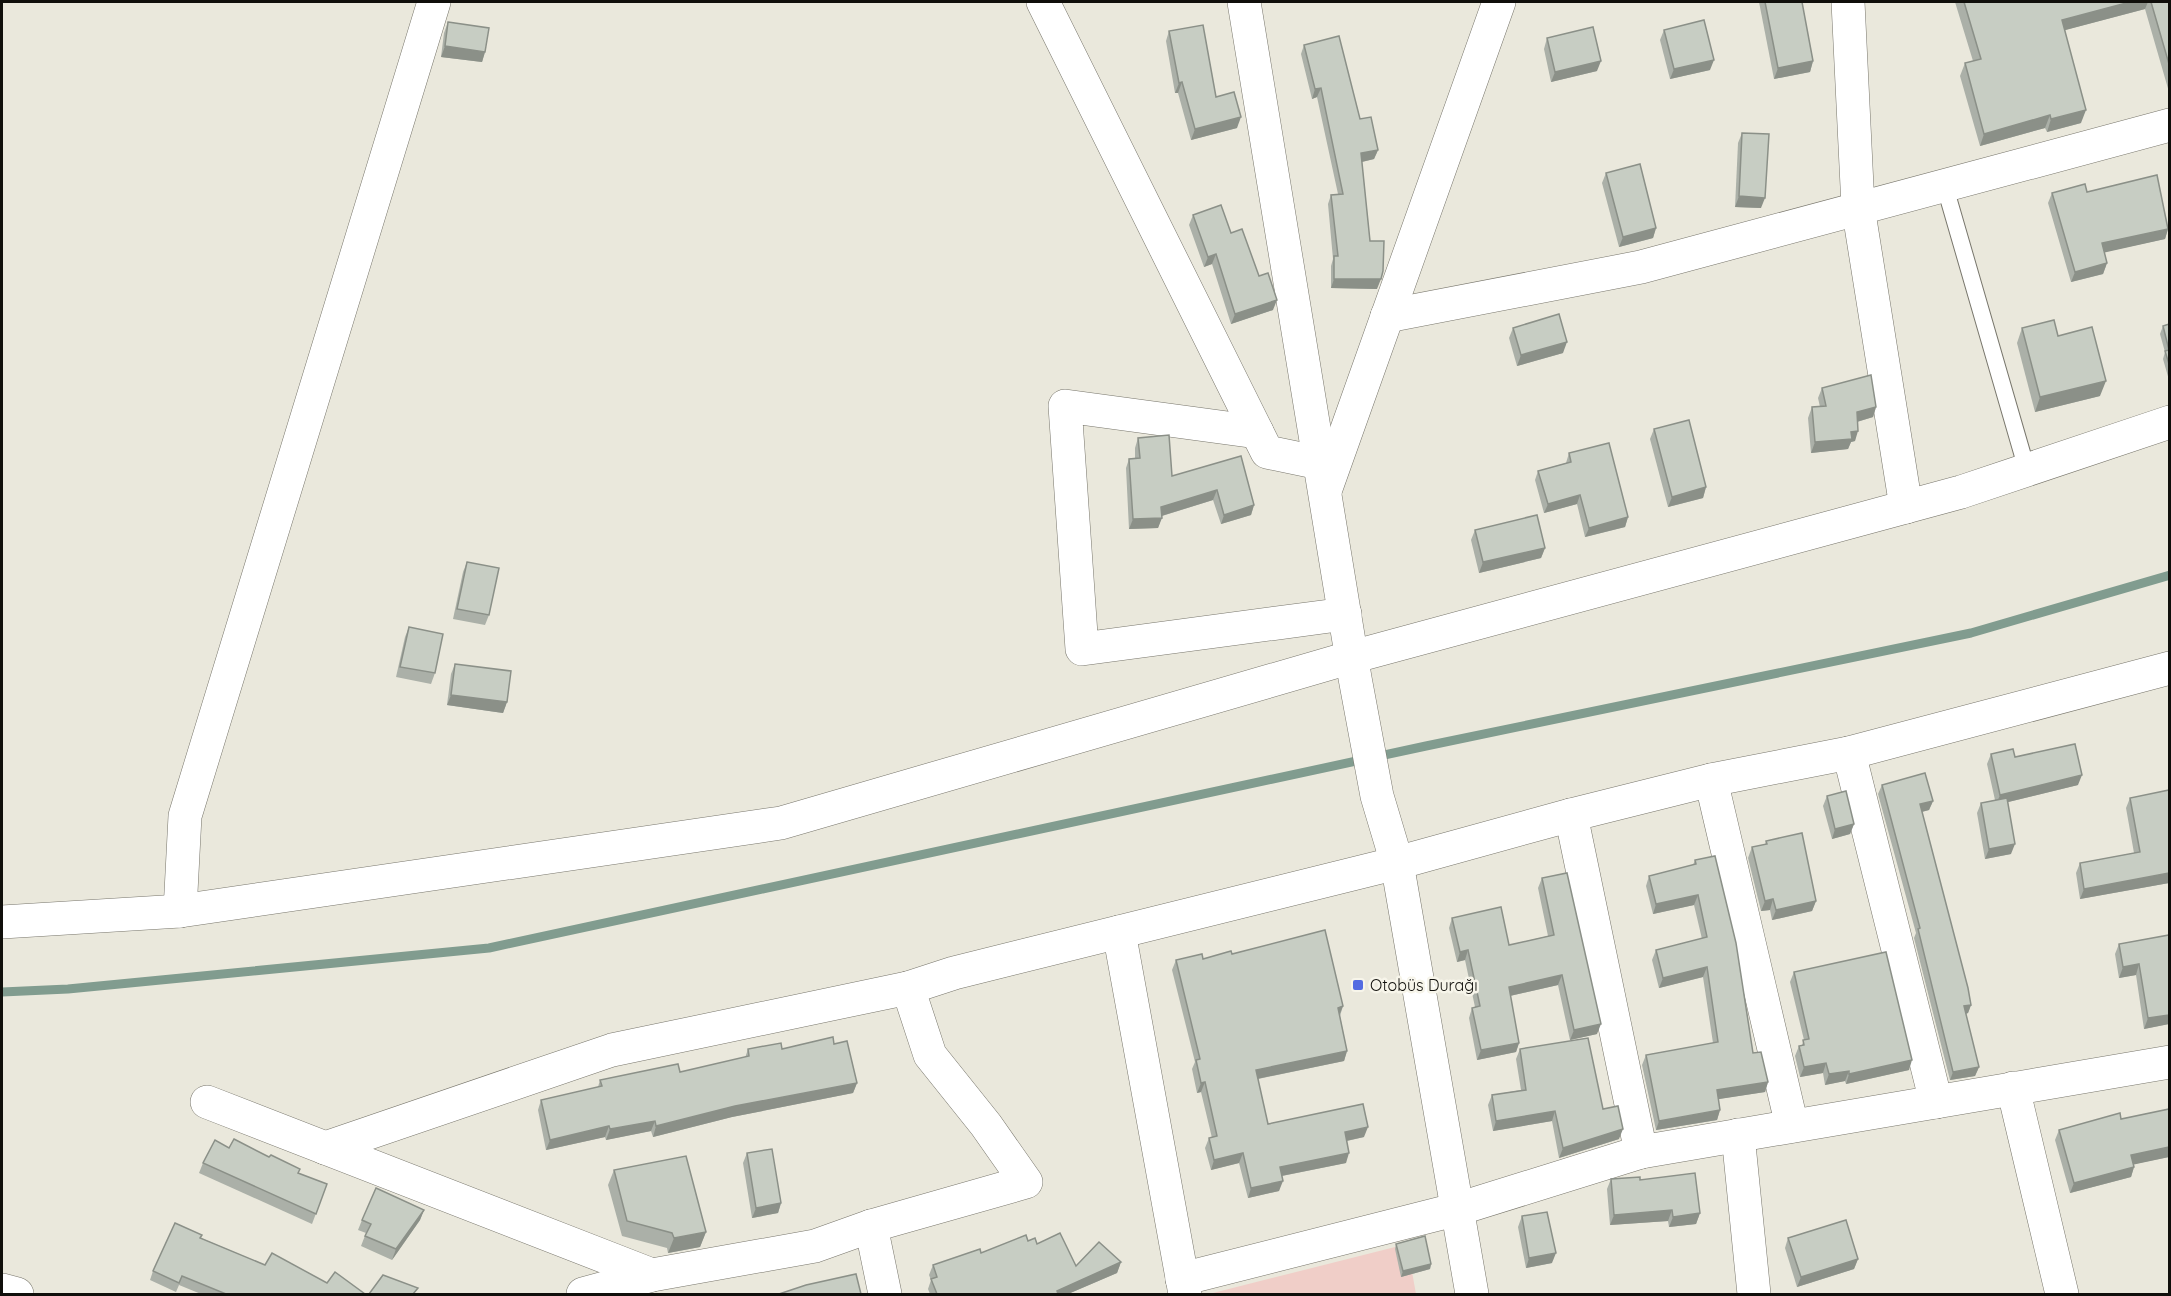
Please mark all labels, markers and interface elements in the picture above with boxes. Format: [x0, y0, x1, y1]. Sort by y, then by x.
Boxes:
place label: Otobüs Durağı [1370, 975, 1478, 995]
marker: Otobüs Durağı [1351, 978, 1365, 992]

